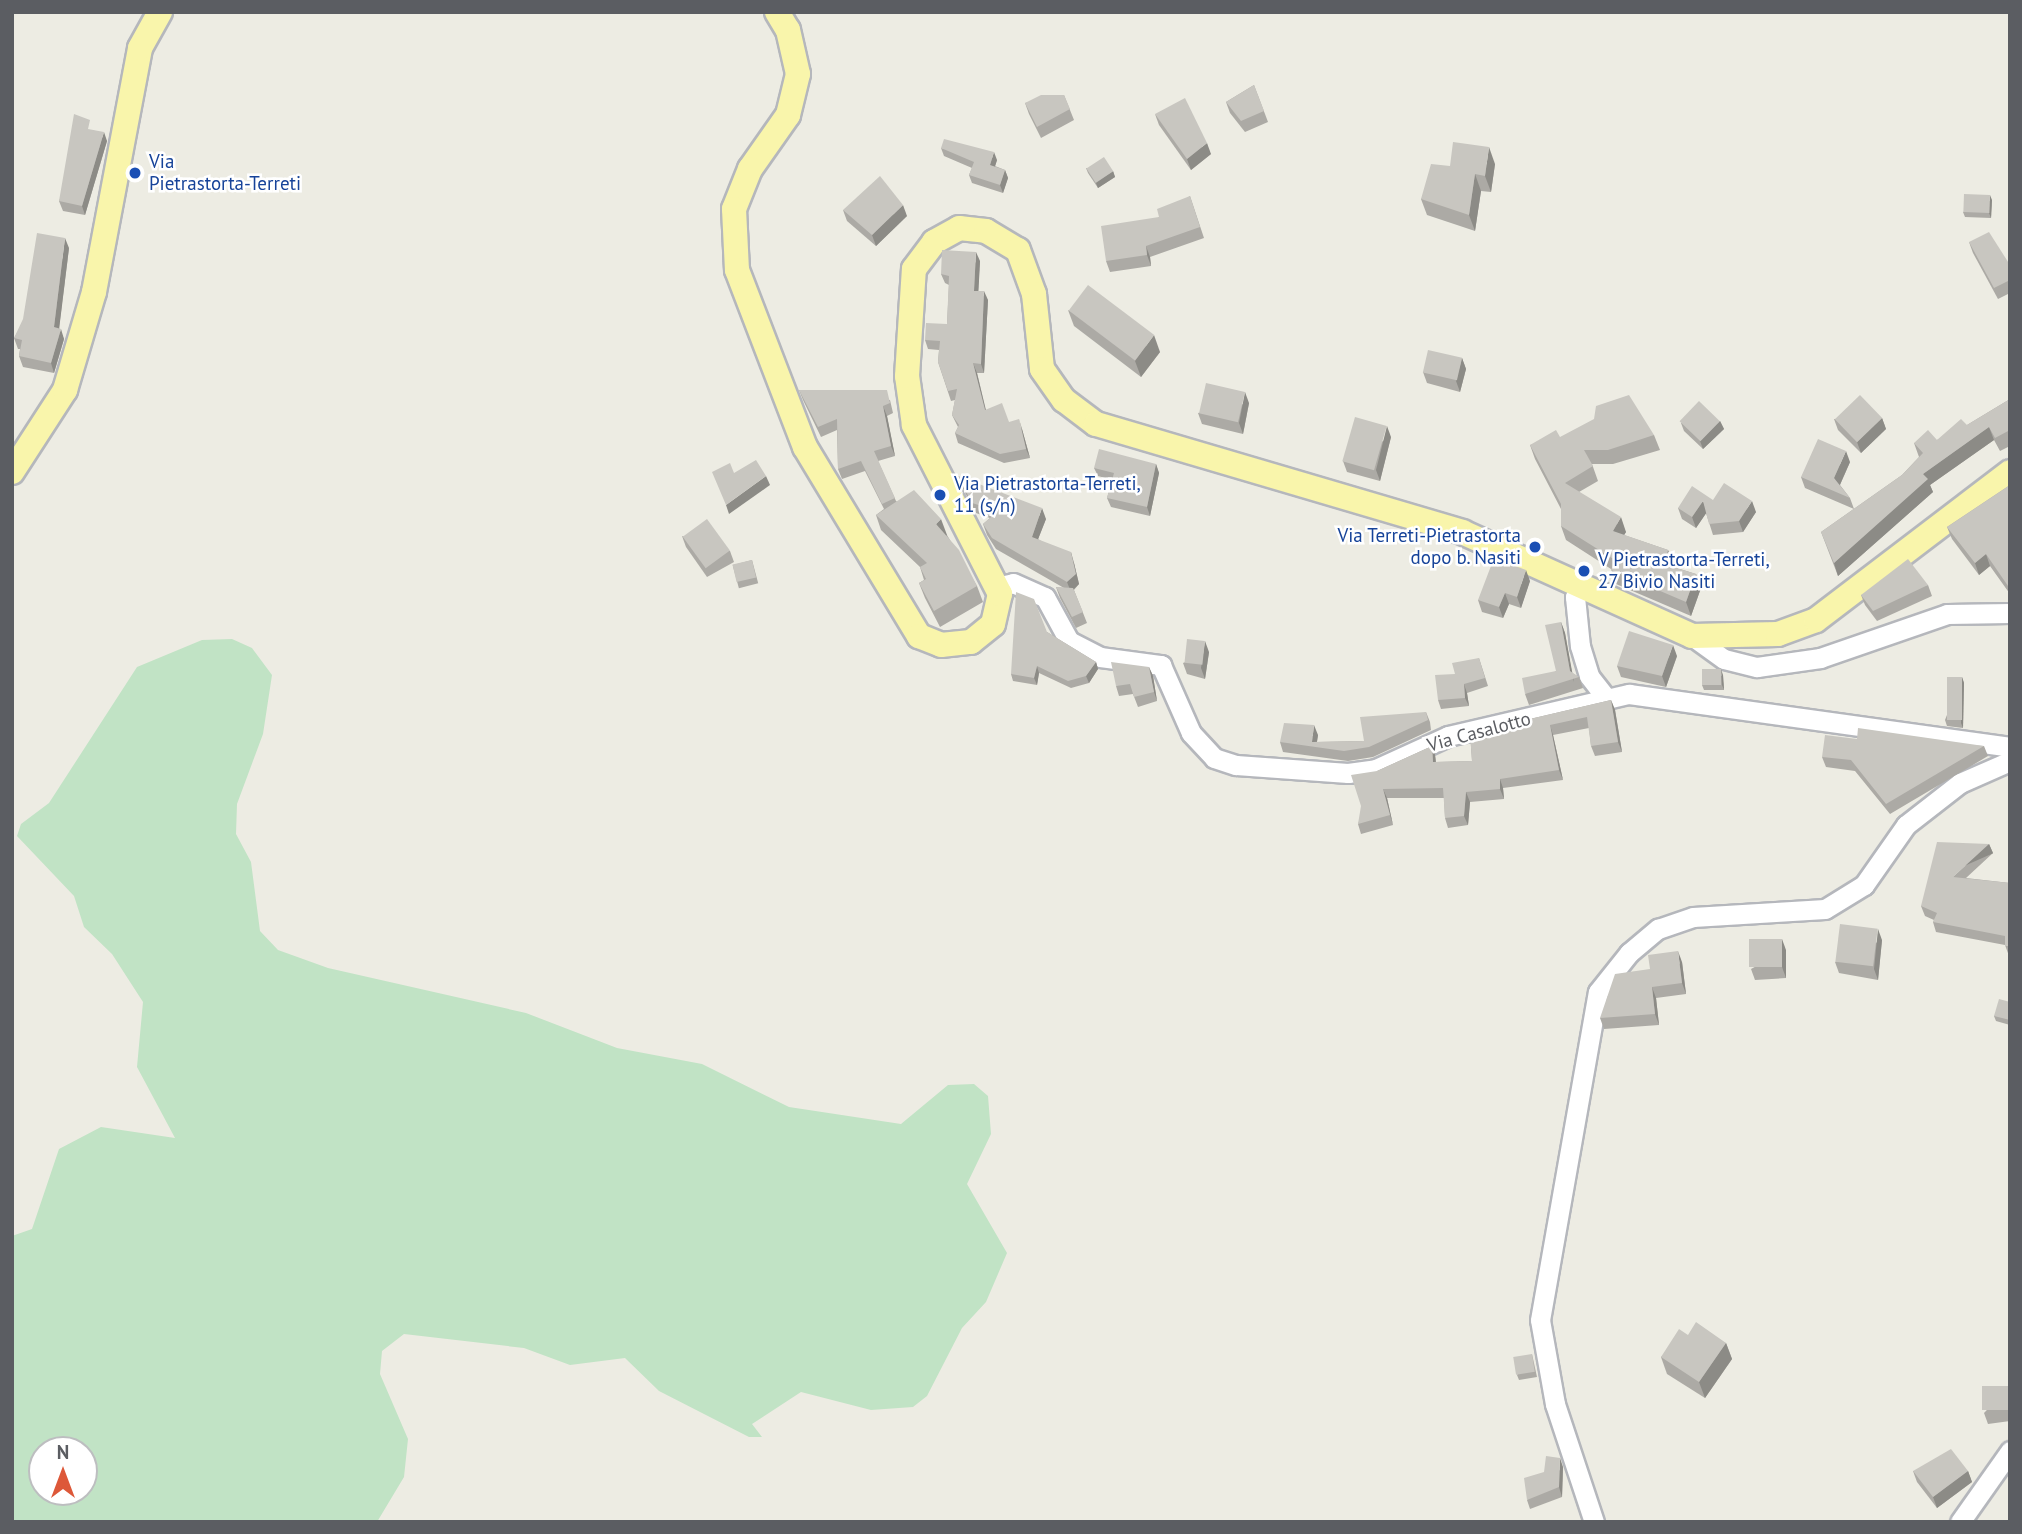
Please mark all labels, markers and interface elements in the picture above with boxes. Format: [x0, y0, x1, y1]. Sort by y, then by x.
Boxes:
place label: Via Pietrastorta-Terreti [149, 151, 301, 195]
marker: Via Pietrastorta-Terreti [127, 165, 143, 181]
place label: Via Pietrastorta-Terreti, 11 (s/n) [954, 473, 1141, 517]
marker: Via Pietrastorta-Terreti, 11 (s/n) [932, 487, 948, 503]
place label: Via Terreti-Pietrastorta dopo b. Nasiti [1337, 525, 1521, 569]
marker: Via Terreti-Pietrastorta dopo b. Nasiti [1527, 539, 1543, 555]
place label: V Pietrastorta-Terreti, 27 Bivio Nasiti [1598, 549, 1770, 593]
marker: V Pietrastorta-Terreti, 27 Bivio Nasiti [1576, 563, 1592, 579]
street label: Via Casalotto [1425, 707, 1533, 757]
north arrow [28, 1436, 98, 1506]
text: N [57, 1440, 69, 1464]

